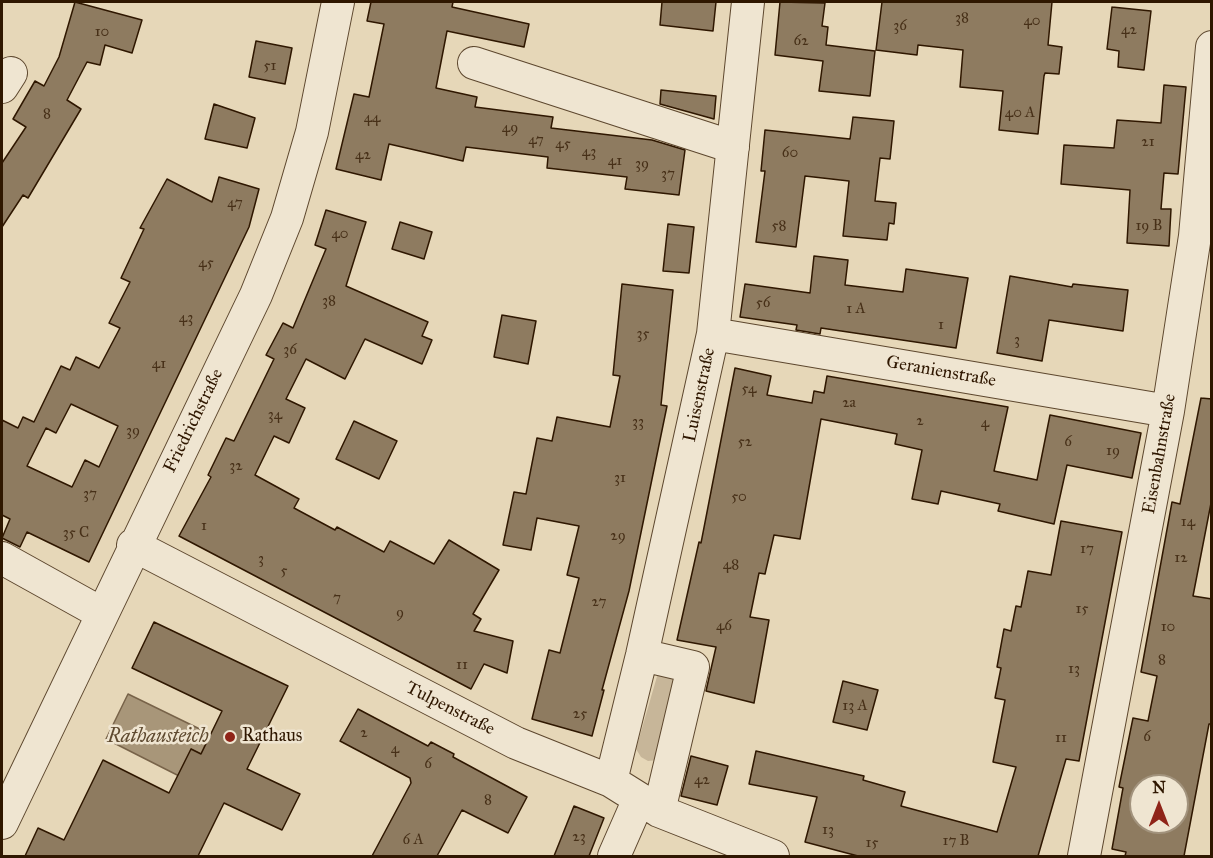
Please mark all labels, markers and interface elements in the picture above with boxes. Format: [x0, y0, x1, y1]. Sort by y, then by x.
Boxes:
house number: 38 [955, 9, 969, 27]
house number: 40 [1023, 12, 1041, 30]
house number: 36 [893, 17, 907, 35]
house number: 42 [1121, 21, 1137, 39]
house number: 10 [95, 23, 109, 41]
house number: 62 [793, 32, 809, 50]
house number: 51 [264, 57, 276, 75]
house number: 40 A [1005, 104, 1035, 122]
house number: 8 [43, 105, 51, 123]
house number: 44 [364, 109, 380, 127]
house number: 49 [502, 119, 518, 137]
house number: 47 [528, 131, 544, 149]
house number: 21 [1141, 133, 1155, 151]
house number: 45 [555, 135, 571, 153]
house number: 43 [582, 143, 596, 161]
house number: 60 [782, 144, 798, 162]
house number: 42 [355, 146, 371, 164]
house number: 41 [608, 152, 622, 170]
house number: 39 [635, 155, 649, 173]
house number: 37 [661, 165, 675, 183]
house number: 47 [227, 194, 243, 212]
house number: 58 [772, 217, 786, 235]
house number: 19 B [1135, 217, 1163, 235]
house number: 40 [331, 225, 349, 243]
house number: 45 [198, 254, 214, 272]
house number: 38 [322, 292, 336, 310]
house number: 56 [756, 294, 770, 312]
house number: 1 A [846, 300, 866, 318]
house number: 43 [179, 309, 193, 327]
house number: 1 [938, 316, 944, 334]
house number: 35 [637, 325, 649, 343]
house number: 3 [1014, 331, 1020, 349]
house number: 36 [283, 341, 297, 359]
street label: Luisenstraße [679, 346, 721, 444]
street label: Geranienstraße [884, 352, 998, 392]
house number: 41 [152, 355, 166, 373]
street label: Friedrichstraße [160, 366, 228, 476]
house number: 54 [742, 380, 756, 398]
street label: Eisenbahnstraße [1139, 392, 1181, 516]
house number: 2a [842, 394, 856, 412]
house number: 34 [268, 406, 282, 424]
house number: 2 [916, 412, 924, 430]
house number: 33 [632, 413, 644, 431]
house number: 4 [981, 414, 989, 432]
house number: 39 [126, 422, 140, 440]
house number: 52 [738, 433, 752, 451]
house number: 6 [1064, 433, 1072, 451]
house number: 19 [1106, 442, 1120, 460]
house number: 32 [229, 457, 243, 475]
house number: 31 [614, 469, 626, 487]
house number: 37 [83, 485, 97, 503]
house number: 50 [731, 488, 747, 506]
house number: 14 [1181, 513, 1195, 531]
house number: 1 [201, 517, 207, 535]
house number: 35 C [63, 524, 89, 542]
house number: 29 [610, 527, 626, 545]
house number: 17 [1080, 540, 1094, 558]
house number: 12 [1174, 549, 1188, 567]
house number: 3 [258, 550, 264, 568]
house number: 48 [723, 556, 739, 574]
house number: 5 [281, 562, 287, 580]
house number: 7 [333, 589, 341, 607]
house number: 27 [592, 593, 606, 611]
house number: 15 [1076, 600, 1088, 618]
house number: 9 [396, 604, 404, 622]
house number: 46 [716, 617, 732, 635]
house number: 10 [1161, 618, 1175, 636]
house number: 8 [1158, 651, 1166, 669]
house number: 11 [456, 656, 468, 674]
house number: 13 [1068, 660, 1080, 678]
street label: Tulpenstraße [402, 677, 498, 741]
house number: 13 A [842, 697, 868, 715]
house number: 25 [573, 705, 587, 723]
house number: 2 [360, 724, 368, 742]
water label: Rathausteich [107, 725, 209, 749]
place label: Rathaus [242, 726, 302, 748]
house number: 6 [1143, 728, 1151, 746]
house number: 11 [1055, 729, 1067, 747]
marker: Rathaus [223, 730, 237, 744]
house number: 4 [391, 740, 399, 758]
house number: 6 [424, 755, 432, 773]
house number: 42 [694, 771, 710, 789]
north arrow [1129, 774, 1189, 834]
text: N [1152, 778, 1166, 797]
house number: 8 [484, 791, 492, 809]
house number: 13 [822, 821, 834, 839]
house number: 23 [572, 828, 586, 846]
house number: 6 A [402, 831, 424, 849]
house number: 17 B [942, 832, 970, 850]
house number: 15 [866, 834, 878, 852]

